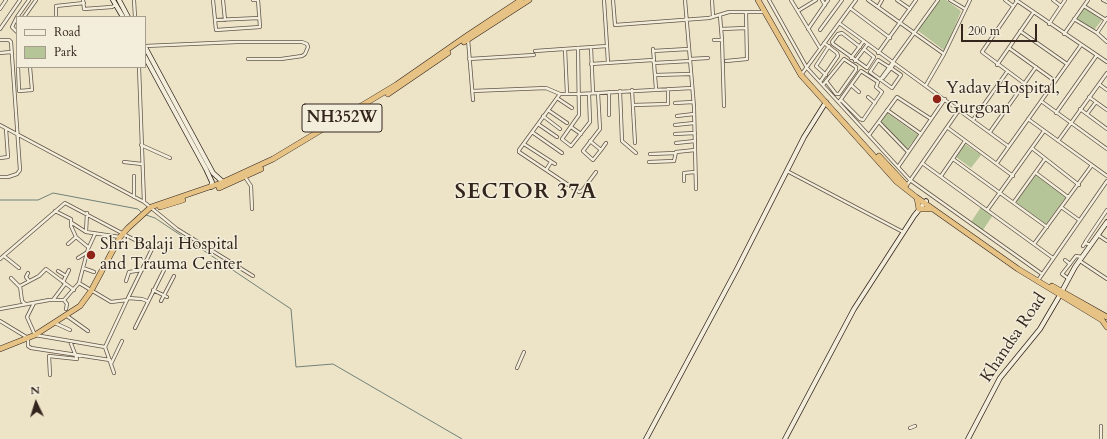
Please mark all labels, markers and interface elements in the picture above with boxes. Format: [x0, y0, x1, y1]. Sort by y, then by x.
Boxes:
legend [16, 16, 146, 68]
scale bar [963, 16, 1039, 42]
text: 200 m [968, 23, 1000, 39]
text: Road [54, 24, 80, 40]
text: Park [54, 44, 77, 60]
place label: Yadav Hospital, Gurgoan [946, 79, 1060, 119]
marker: Yadav Hospital, Gurgoan [931, 93, 943, 105]
road number: NH352W [302, 104, 382, 132]
district label: SECTOR 37A [455, 180, 597, 206]
place label: Shri Balaji Hospital and Trauma Center [100, 235, 242, 275]
marker: Shri Balaji Hospital and Trauma Center [85, 249, 97, 261]
street label: Khandsa Road [977, 290, 1051, 386]
north arrow [16, 383, 56, 423]
text: N [30, 383, 40, 398]

